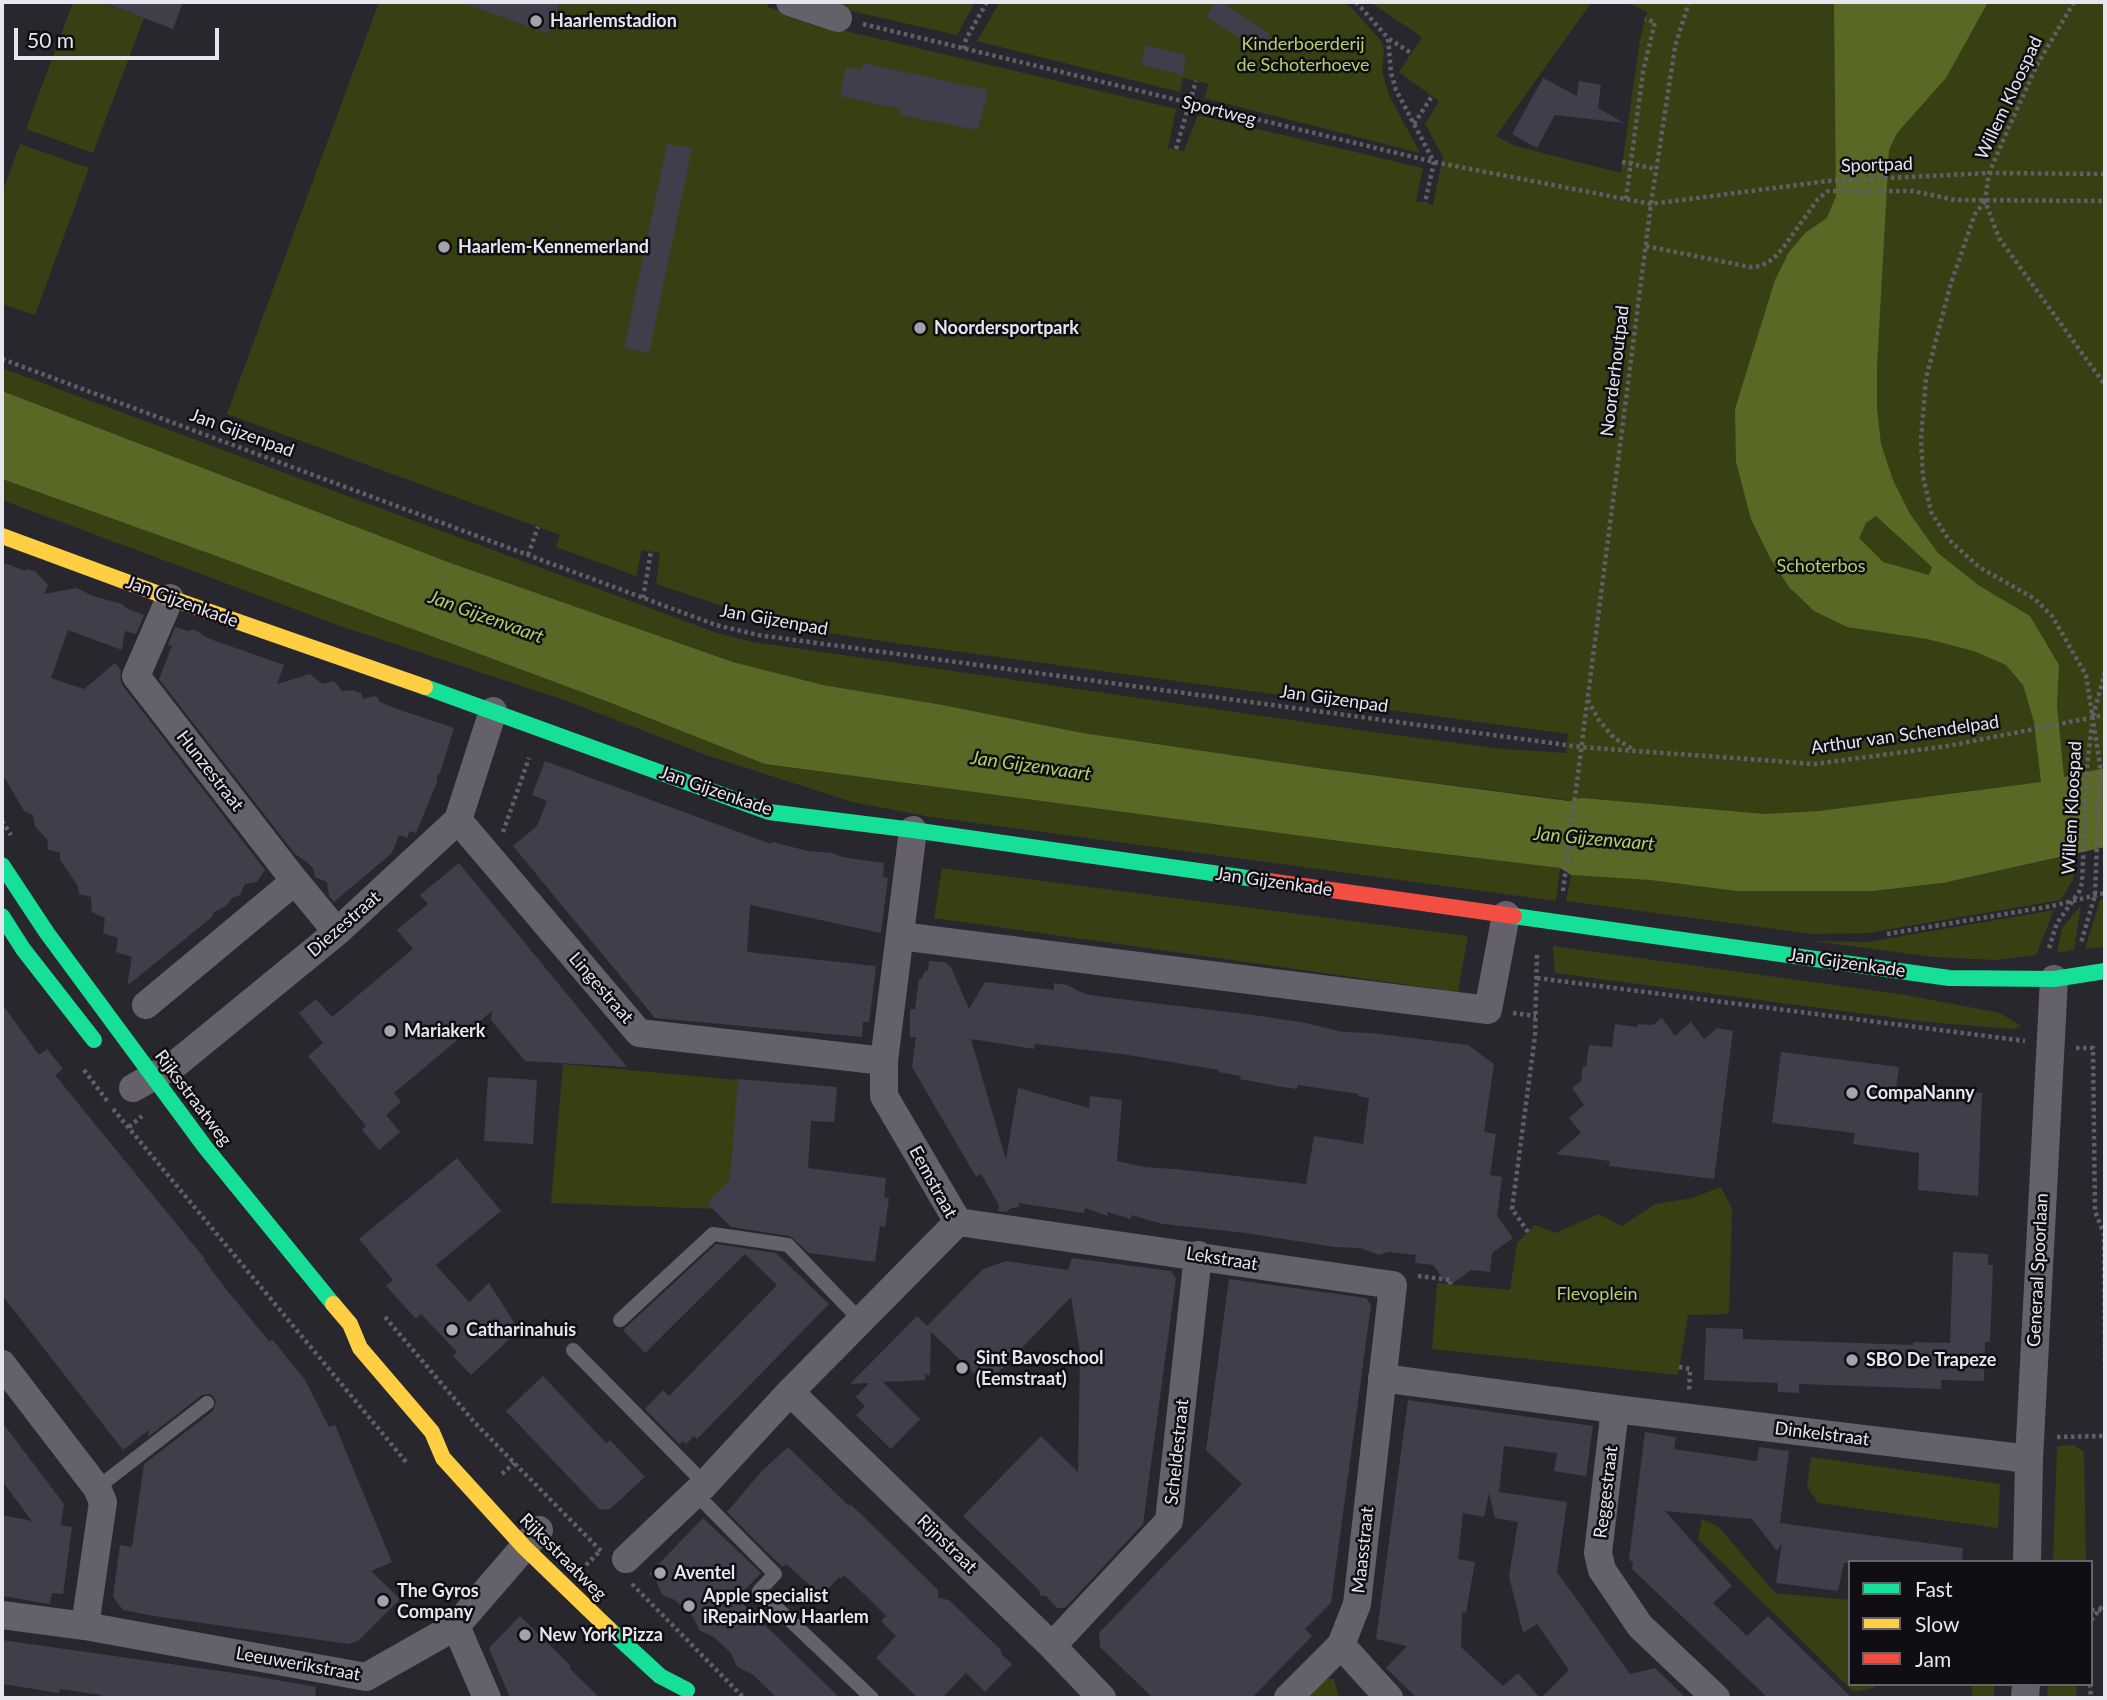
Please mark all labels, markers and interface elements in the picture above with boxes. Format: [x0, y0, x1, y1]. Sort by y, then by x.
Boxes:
place label: Haarlemstadion [550, 10, 677, 32]
marker: Haarlemstadion [528, 13, 544, 29]
scale bar [18, 14, 222, 58]
text: 50 m [27, 27, 74, 52]
park label: Kinderboerderij de Schoterhoeve [1236, 33, 1370, 76]
street label: Willem Kloospad [1971, 33, 2047, 163]
street label: Sportweg [1180, 91, 1258, 131]
street label: Sportpad [1841, 153, 1913, 177]
place label: Haarlem-Kennemerland [458, 236, 649, 258]
marker: Haarlem-Kennemerland [436, 239, 452, 255]
street label: Noorderhoutpad [1596, 304, 1634, 438]
place label: Noordersportpark [934, 317, 1079, 339]
marker: Noordersportpark [912, 320, 928, 336]
street label: Jan Gijzenpad [187, 404, 297, 462]
park label: Schoterbos [1777, 555, 1865, 577]
street label: Jan Gijzenkade [123, 572, 241, 632]
water label: Jan Gijzenvaart [425, 586, 547, 648]
street label: Jan Gijzenpad [718, 600, 830, 640]
street label: Jan Gijzenpad [1278, 681, 1390, 717]
street label: Arthur van Schendelpad [1809, 711, 2001, 759]
street label: Hunzestraat [172, 727, 248, 815]
street label: Willem Kloospad [2058, 741, 2086, 875]
water label: Jan Gijzenvaart [969, 746, 1093, 786]
street label: Jan Gijzenkade [657, 762, 775, 820]
water label: Jan Gijzenvaart [1533, 822, 1655, 856]
street label: Jan Gijzenkade [1214, 863, 1334, 901]
street label: Diezestraat [303, 886, 385, 962]
street label: Jan Gijzenkade [1787, 944, 1907, 982]
street label: Lingestraat [564, 948, 638, 1028]
place label: Mariakerk [404, 1020, 485, 1042]
marker: Mariakerk [382, 1023, 398, 1039]
street label: Rijksstraatweg [150, 1046, 236, 1150]
place label: CompaNanny [1866, 1082, 1975, 1104]
marker: CompaNanny [1844, 1085, 1860, 1101]
street label: Eemstraat [904, 1142, 962, 1222]
street label: Generaal Spoorlaan [2023, 1193, 2053, 1347]
street label: Lekstraat [1185, 1243, 1259, 1275]
park label: Flevoplein [1556, 1283, 1638, 1305]
place label: Catharinahuis [466, 1319, 576, 1341]
marker: Catharinahuis [444, 1322, 460, 1338]
place label: Sint Bavoschool (Eemstraat) [976, 1347, 1104, 1390]
place label: SBO De Trapeze [1866, 1349, 1996, 1371]
marker: SBO De Trapeze [1844, 1352, 1860, 1368]
marker: Sint Bavoschool (Eemstraat) [954, 1360, 970, 1376]
street label: Scheldestraat [1161, 1398, 1193, 1506]
street label: Dinkelstraat [1773, 1417, 1871, 1451]
street label: Reggestraat [1590, 1444, 1622, 1540]
street label: Maasstraat [1348, 1506, 1378, 1594]
street label: Rijksstraatweg [515, 1509, 611, 1605]
street label: Rijnstraat [913, 1510, 981, 1578]
legend [1848, 1560, 2093, 1686]
place label: Aventel [674, 1562, 735, 1584]
marker: Aventel [652, 1565, 668, 1581]
text: Fast [1915, 1576, 1952, 1601]
place label: The Gyros Company [397, 1580, 479, 1622]
place label: Apple specialist iRepairNow Haarlem [703, 1585, 869, 1628]
marker: The Gyros Company [375, 1593, 391, 1609]
marker: Apple specialist iRepairNow Haarlem [681, 1598, 697, 1614]
text: Slow [1915, 1611, 1959, 1636]
place label: New York Pizza [539, 1624, 663, 1646]
marker: New York Pizza [517, 1627, 533, 1643]
street label: Leeuwerikstraat [234, 1642, 362, 1686]
text: Jam [1915, 1646, 1951, 1671]

